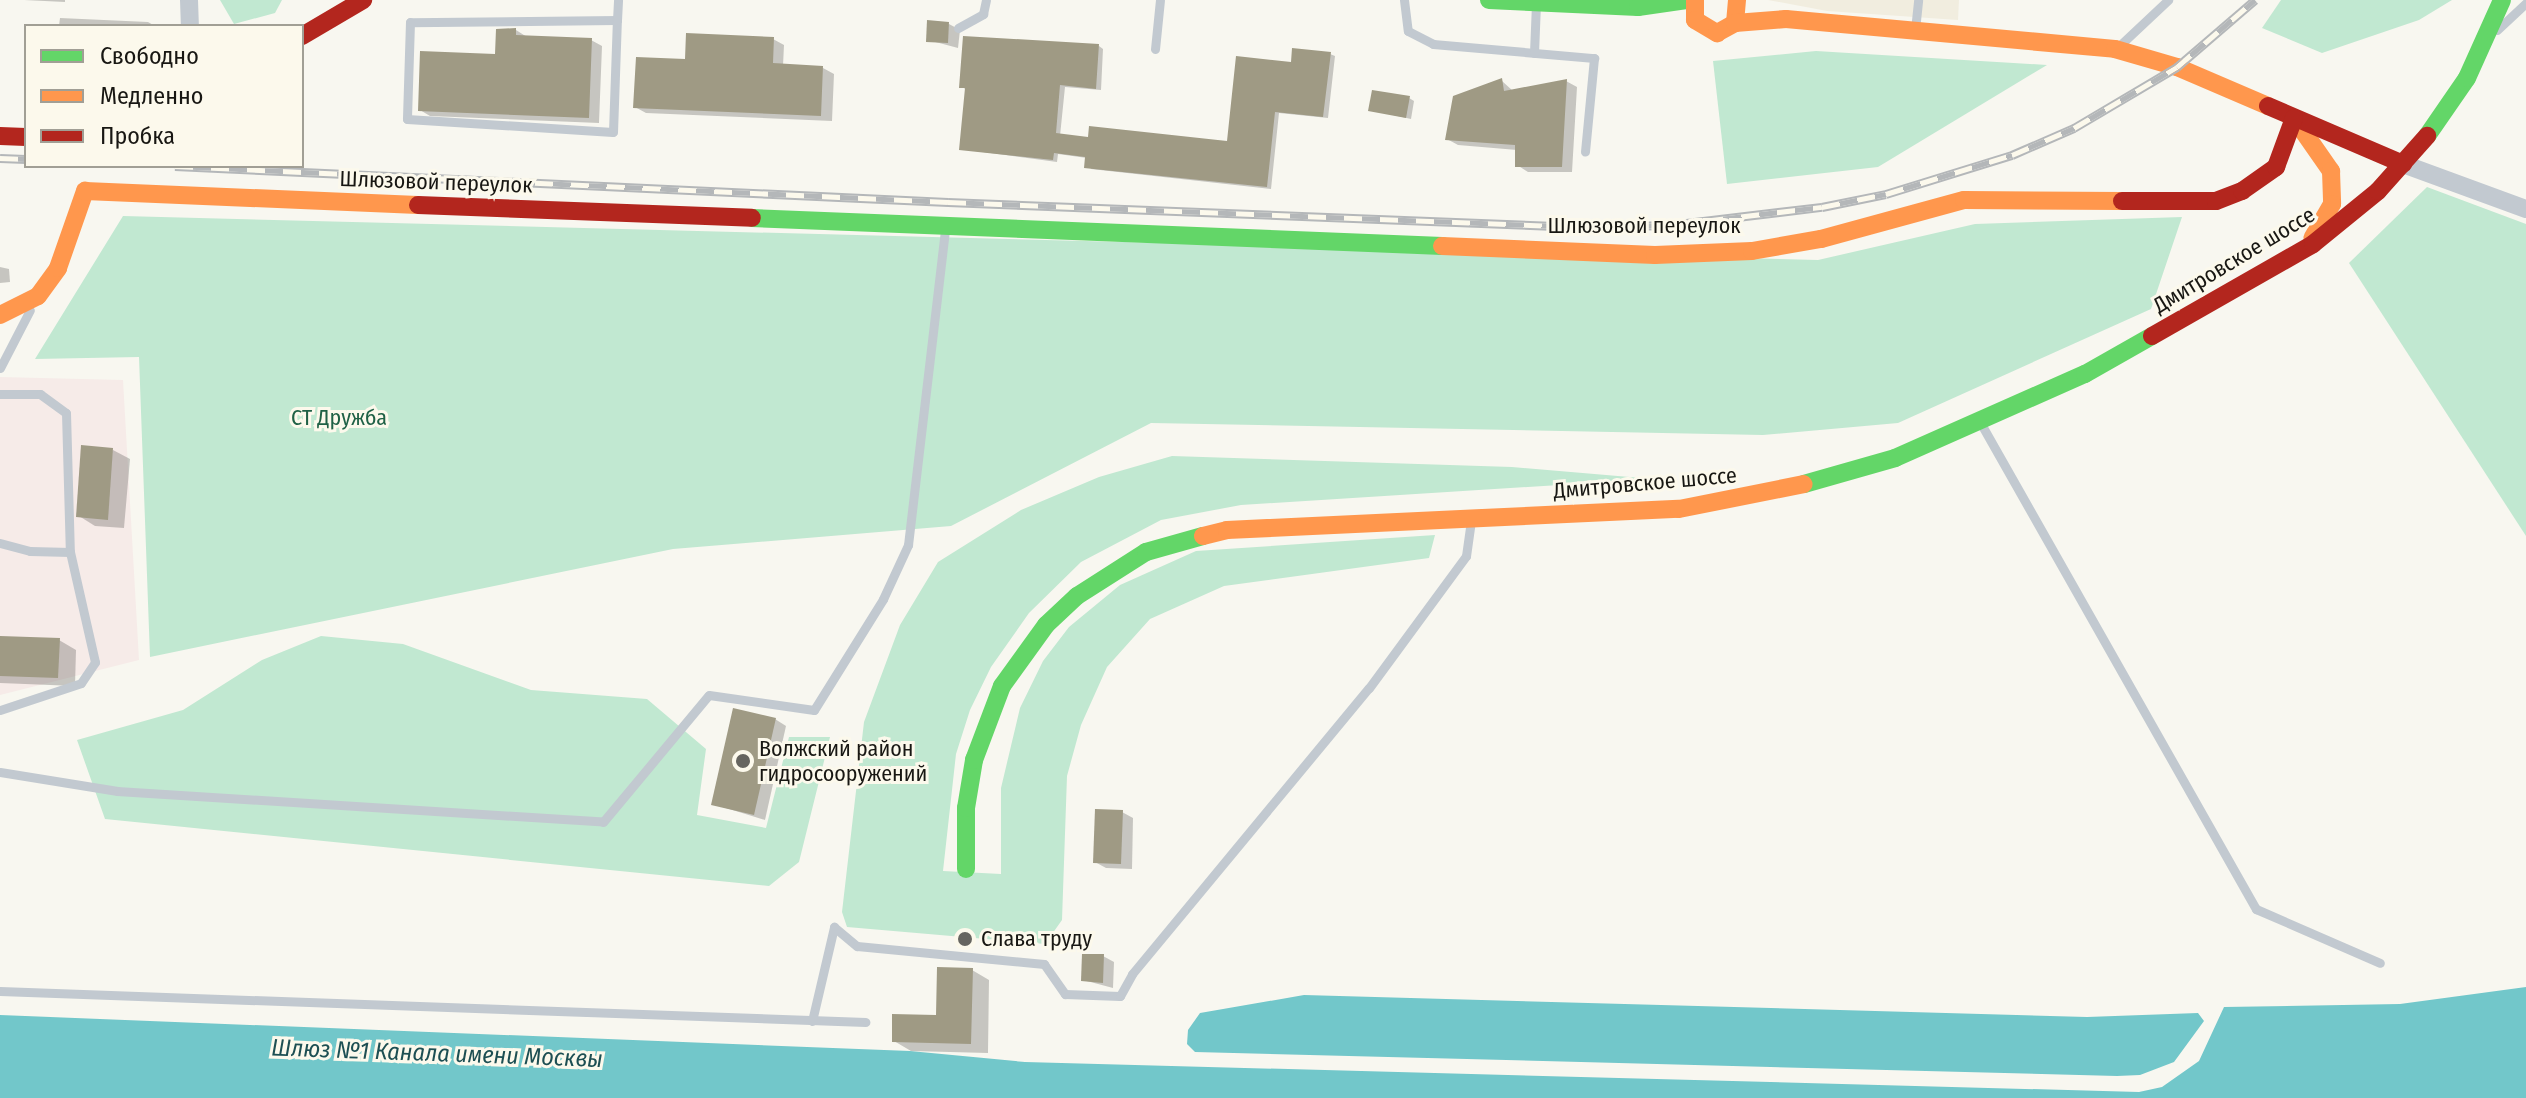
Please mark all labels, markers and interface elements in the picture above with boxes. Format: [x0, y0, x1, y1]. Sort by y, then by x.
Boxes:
legend [24, 24, 304, 168]
text: Свободно [100, 42, 199, 70]
text: Медленно [100, 82, 203, 110]
text: Пробка [100, 122, 175, 150]
street label: Шлюзовой переулок [339, 165, 533, 199]
street label: Дмитровское шоссе [2148, 201, 2320, 319]
street label: Шлюзовой переулок [1547, 213, 1741, 239]
park label: СТ Дружба [291, 405, 387, 431]
street label: Дмитровское шоссе [1552, 462, 1738, 504]
place label: Волжский район гидросооружений [759, 735, 927, 786]
marker: Волжский район гидросооружений [734, 752, 752, 770]
place label: Слава труду [981, 926, 1092, 952]
marker: Слава труду [956, 930, 974, 948]
water label: Шлюз №1 Канала имени Москвы [271, 1034, 603, 1074]

